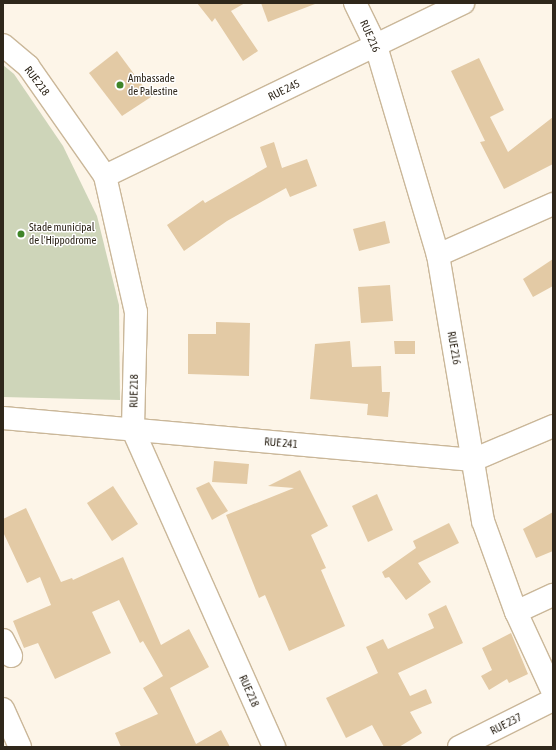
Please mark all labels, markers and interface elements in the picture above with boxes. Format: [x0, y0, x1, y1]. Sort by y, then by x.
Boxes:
street label: RUE 216 [357, 18, 383, 54]
street label: RUE 218 [22, 64, 52, 98]
place label: Ambassade de Palestine [128, 72, 178, 98]
street label: RUE 245 [266, 77, 302, 103]
marker: Ambassade de Palestine [115, 80, 125, 90]
place label: Stade municipal de l'Hippodrome [29, 221, 96, 247]
marker: Stade municipal de l'Hippodrome [16, 229, 26, 239]
street label: RUE 216 [445, 330, 463, 366]
street label: RUE 218 [127, 374, 141, 408]
street label: RUE 241 [264, 435, 298, 451]
street label: RUE 218 [236, 673, 262, 709]
street label: RUE 237 [488, 710, 524, 738]

